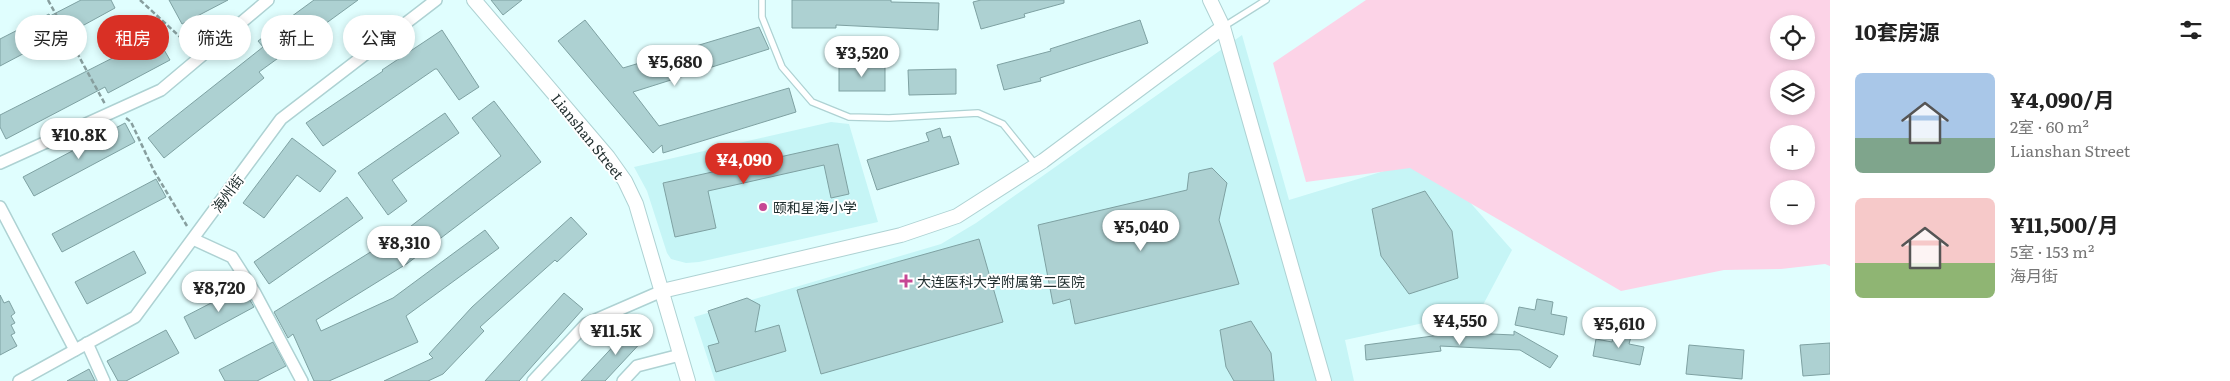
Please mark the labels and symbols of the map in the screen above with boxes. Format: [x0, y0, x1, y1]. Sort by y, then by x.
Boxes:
pin: ¥3,520 [821, 36, 903, 78]
pin: ¥5,680 [634, 44, 716, 87]
street label: Lianshan Street [547, 89, 629, 183]
pin: ¥10.8K [38, 118, 120, 160]
pin: ¥4,090 [703, 142, 785, 185]
street label: 海州街 [206, 170, 248, 216]
place label: 颐和星海小学 [773, 197, 857, 217]
marker: 颐和星海小学 [757, 201, 769, 213]
pin: ¥5,040 [1100, 210, 1182, 252]
pin: ¥8,310 [363, 226, 445, 268]
pin: ¥8,720 [178, 270, 260, 313]
place label: 大连医科大学附属第二医院 [917, 271, 1085, 291]
marker: 大连医科大学附属第二医院 [899, 274, 913, 288]
pin: ¥4,550 [1419, 304, 1501, 346]
pin: ¥5,610 [1578, 306, 1660, 349]
pin: ¥11.5K [575, 314, 657, 356]

